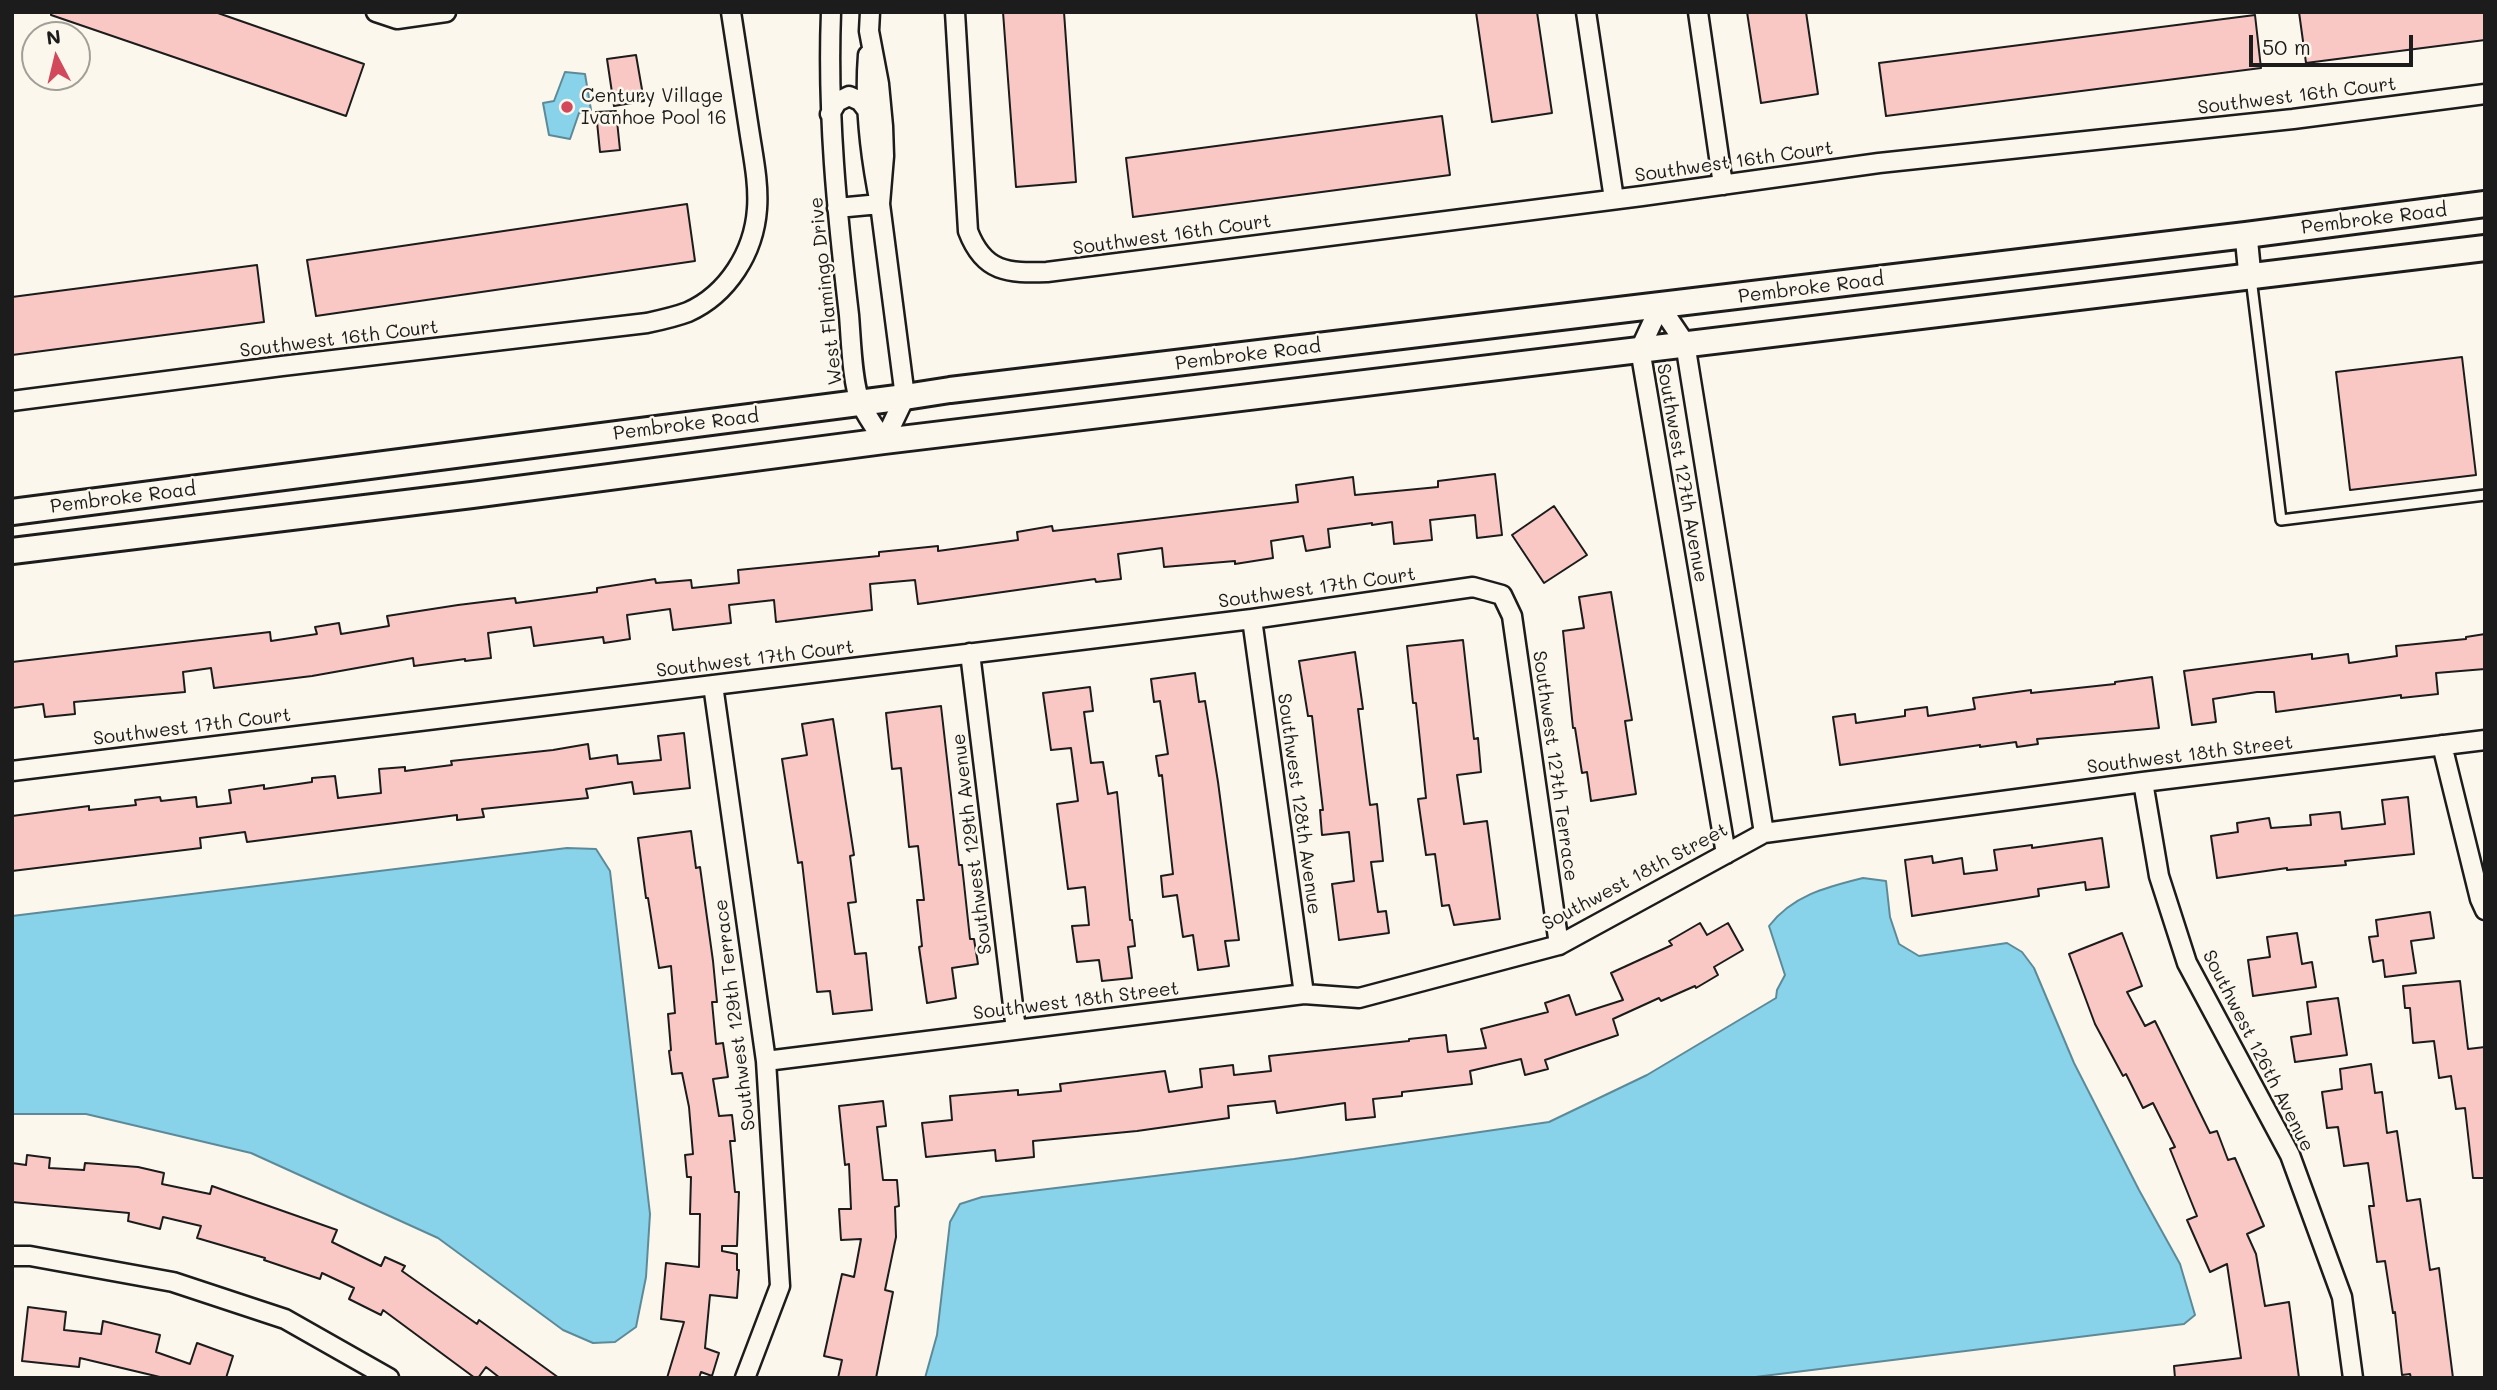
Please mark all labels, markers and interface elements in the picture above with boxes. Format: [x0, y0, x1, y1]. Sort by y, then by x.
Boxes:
north arrow [21, 21, 91, 91]
scale bar [2252, 21, 2416, 65]
text: N [45, 23, 62, 50]
text: 50 m [2262, 33, 2311, 60]
street label: Southwest 16th Court [2196, 73, 2398, 119]
place label: Century Village Ivanhoe Pool 16 [581, 85, 727, 129]
marker: Century Village Ivanhoe Pool 16 [559, 99, 575, 115]
street label: Southwest 16th Court [1633, 137, 1835, 187]
street label: West Flamingo Drive [805, 196, 847, 386]
street label: Pembroke Road [2300, 199, 2448, 239]
street label: Southwest 16th Court [1071, 210, 1273, 260]
street label: Pembroke Road [1737, 268, 1885, 308]
street label: Southwest 16th Court [238, 316, 440, 362]
street label: Pembroke Road [1174, 335, 1322, 375]
street label: Southwest 127th Avenue [1651, 362, 1713, 584]
street label: Pembroke Road [612, 405, 760, 445]
street label: Pembroke Road [49, 478, 197, 518]
street label: Southwest 17th Court [1217, 563, 1417, 613]
street label: Southwest 17th Court [655, 636, 855, 682]
street label: Southwest 127th Terrace [1528, 649, 1582, 883]
street label: Southwest 128th Avenue [1272, 692, 1326, 916]
street label: Southwest 17th Court [92, 704, 292, 750]
street label: Southwest 18th Street [2086, 731, 2294, 779]
street label: Southwest 129th Avenue [947, 732, 997, 956]
street label: Southwest 18th Street [1538, 818, 1732, 936]
street label: Southwest 129th Terrace [709, 898, 761, 1132]
street label: Southwest 126th Avenue [2197, 946, 2319, 1156]
street label: Southwest 18th Street [972, 977, 1180, 1025]

